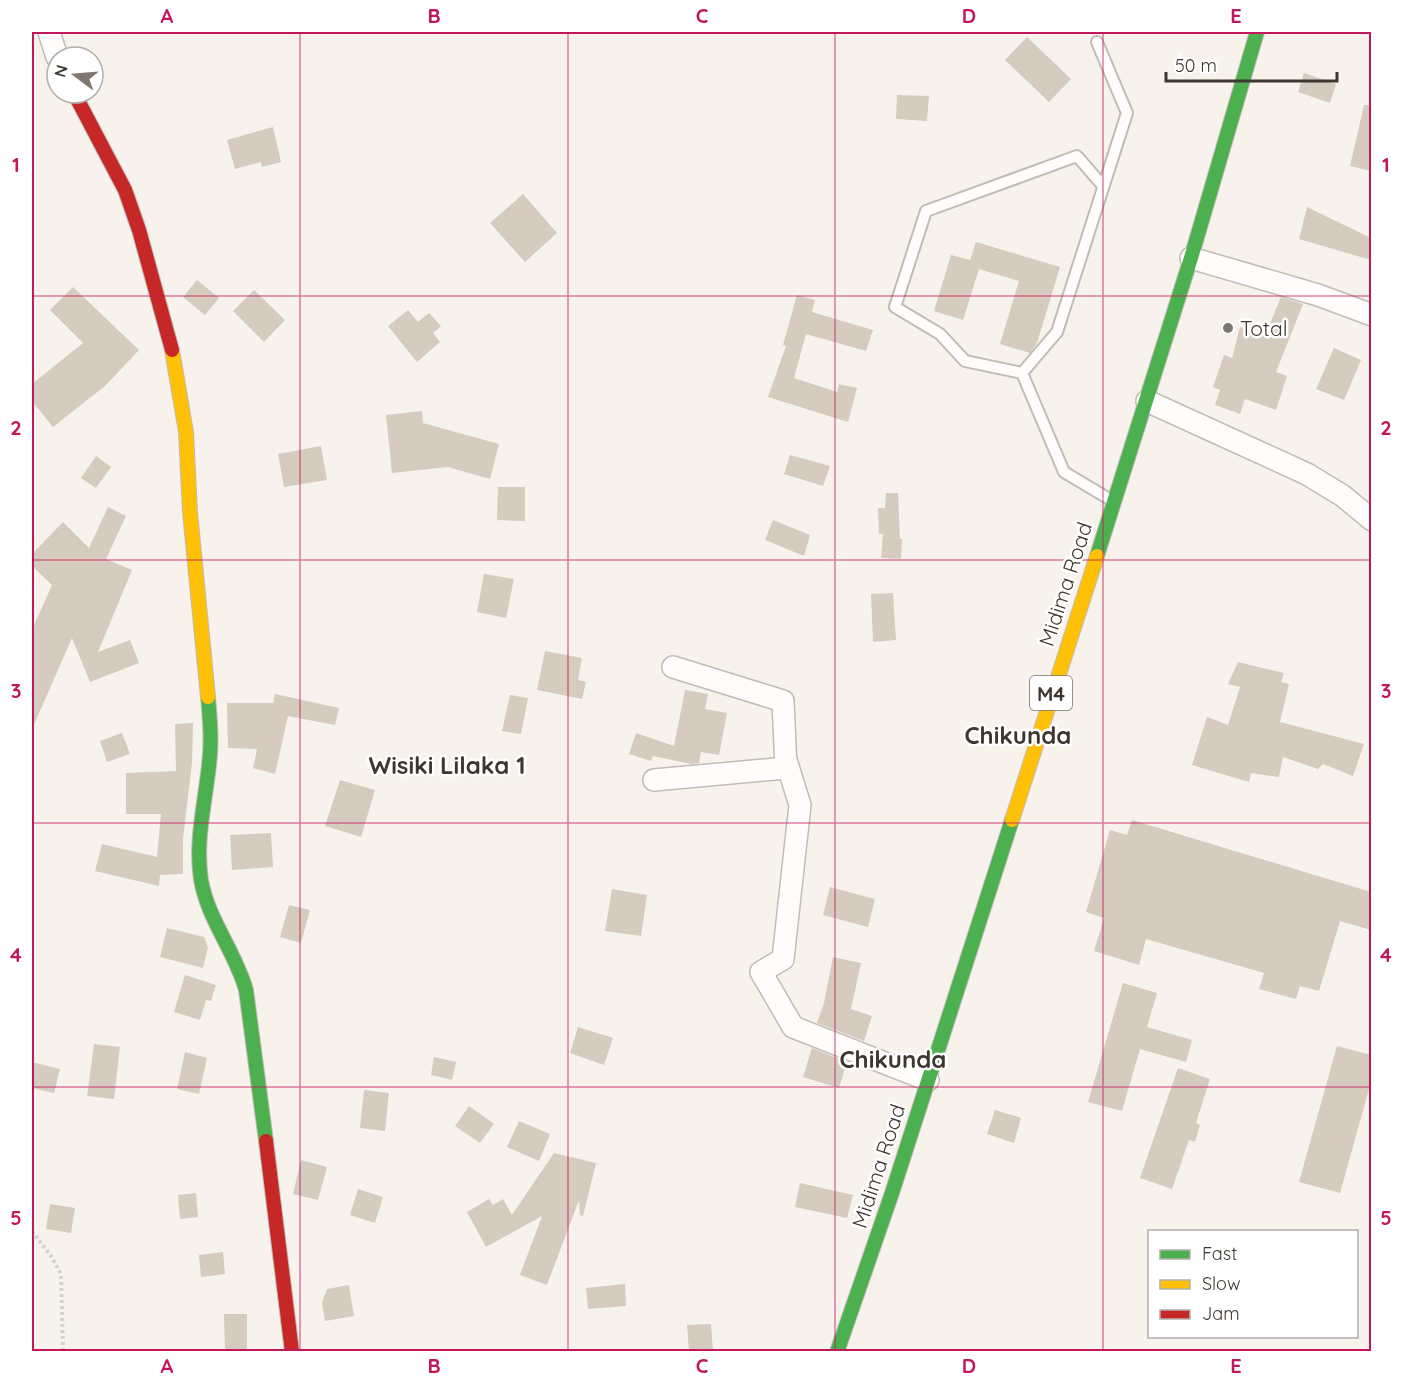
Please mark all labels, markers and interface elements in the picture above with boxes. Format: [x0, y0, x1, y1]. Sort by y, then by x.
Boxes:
text: A [161, 3, 174, 28]
text: B [427, 3, 441, 28]
text: C [696, 3, 709, 28]
text: D [962, 3, 976, 28]
text: E [1230, 3, 1242, 28]
north arrow [45, 45, 105, 105]
scale bar [1166, 45, 1337, 83]
text: 50 m [1175, 54, 1217, 77]
text: N [49, 62, 72, 79]
text: 1 [12, 152, 20, 177]
text: 1 [1382, 152, 1390, 177]
place label: Total [1240, 315, 1288, 341]
marker: Total [1221, 321, 1235, 335]
text: 2 [10, 415, 22, 440]
text: 2 [1380, 415, 1392, 440]
street label: Midima Road [1033, 519, 1097, 649]
road number: M4 [1030, 676, 1072, 710]
text: 3 [11, 678, 21, 703]
text: 3 [1381, 678, 1391, 703]
district label: Chikunda [965, 720, 1071, 750]
district label: Wisiki Lilaka 1 [369, 750, 525, 780]
text: 4 [10, 942, 22, 967]
text: 4 [1380, 942, 1392, 967]
district label: Chikunda [840, 1044, 946, 1074]
street label: Midima Road [846, 1101, 910, 1231]
text: 5 [10, 1205, 22, 1230]
text: 5 [1380, 1205, 1392, 1230]
legend [1148, 1230, 1358, 1338]
text: Fast [1202, 1242, 1237, 1265]
text: Slow [1202, 1272, 1240, 1295]
text: Jam [1202, 1302, 1240, 1325]
text: A [161, 1353, 174, 1378]
text: B [427, 1353, 441, 1378]
text: C [696, 1353, 709, 1378]
text: D [962, 1353, 976, 1378]
text: E [1230, 1353, 1242, 1378]

